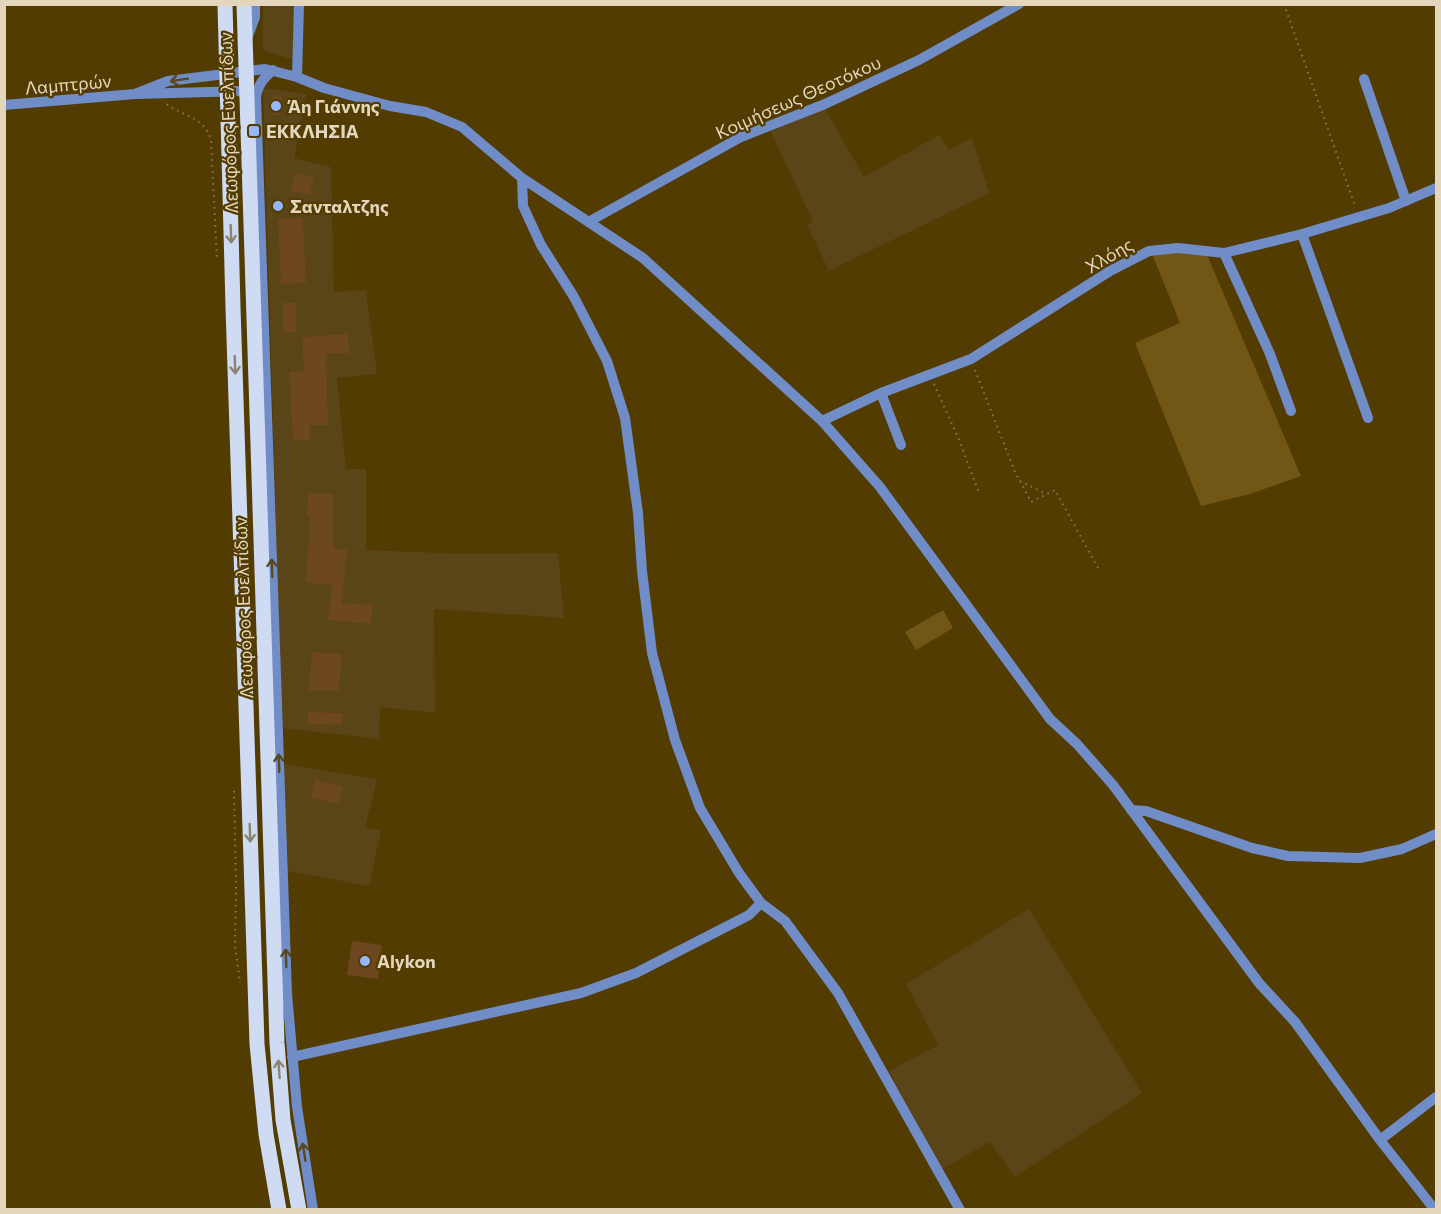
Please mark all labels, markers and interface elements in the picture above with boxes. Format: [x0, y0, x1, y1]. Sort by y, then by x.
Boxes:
street label: Λεωφόρος Ευελπίδων [214, 32, 242, 214]
street label: Κοιμήσεως Θεοτόκου [712, 51, 884, 143]
street label: Λαμπτρών [24, 69, 112, 99]
one-way arrow [170, 74, 190, 85]
place label: Άη Γιάννης [287, 95, 380, 117]
marker: Άη Γιάννης [269, 99, 283, 113]
place label: ΕΚΚΛΗΣΙΑ [266, 120, 359, 142]
marker: ΕΚΚΛΗΣΙΑ [247, 124, 261, 138]
place label: Σανταλτζης [290, 195, 389, 217]
marker: Σανταλτζης [271, 199, 285, 213]
one-way arrow [225, 224, 236, 244]
street label: Χλόης [1081, 233, 1137, 277]
one-way arrow [229, 355, 240, 375]
street label: Λεωφόρος Ευελπίδων [229, 517, 257, 699]
one-way arrow [266, 558, 277, 578]
one-way arrow [273, 753, 284, 773]
one-way arrow [244, 823, 255, 843]
one-way arrow [280, 948, 292, 968]
place label: Alykon [377, 950, 436, 972]
marker: Alykon [358, 954, 372, 968]
one-way arrow [273, 1059, 284, 1079]
one-way arrow [298, 1142, 309, 1162]

